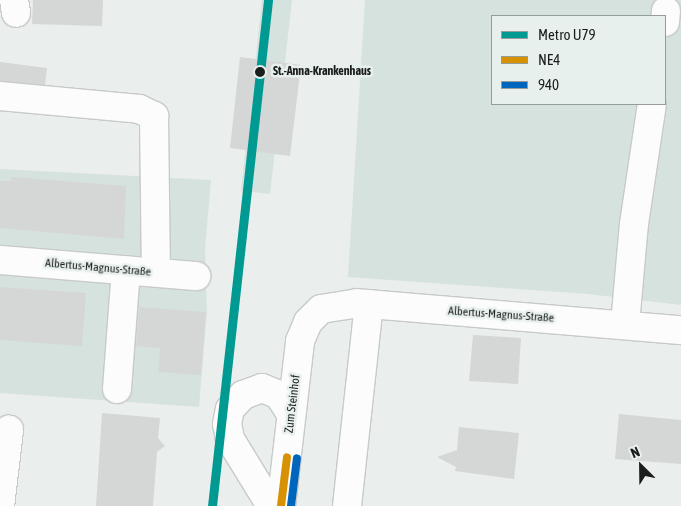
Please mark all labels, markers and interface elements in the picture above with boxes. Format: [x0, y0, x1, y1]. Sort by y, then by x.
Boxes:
legend [491, 15, 666, 105]
text: Metro U79 [538, 26, 596, 43]
text: NE4 [538, 51, 560, 68]
marker: St.-Anna-Krankenhaus [251, 63, 269, 81]
place label: St.-Anna-Krankenhaus [273, 65, 371, 79]
text: 940 [538, 76, 559, 93]
street label: Albertus-Magnus-Straße [44, 256, 152, 280]
street label: Albertus-Magnus-Straße [448, 304, 554, 326]
street label: Zum Steinhof [282, 374, 304, 434]
north arrow [616, 441, 666, 491]
text: N [628, 443, 642, 461]

